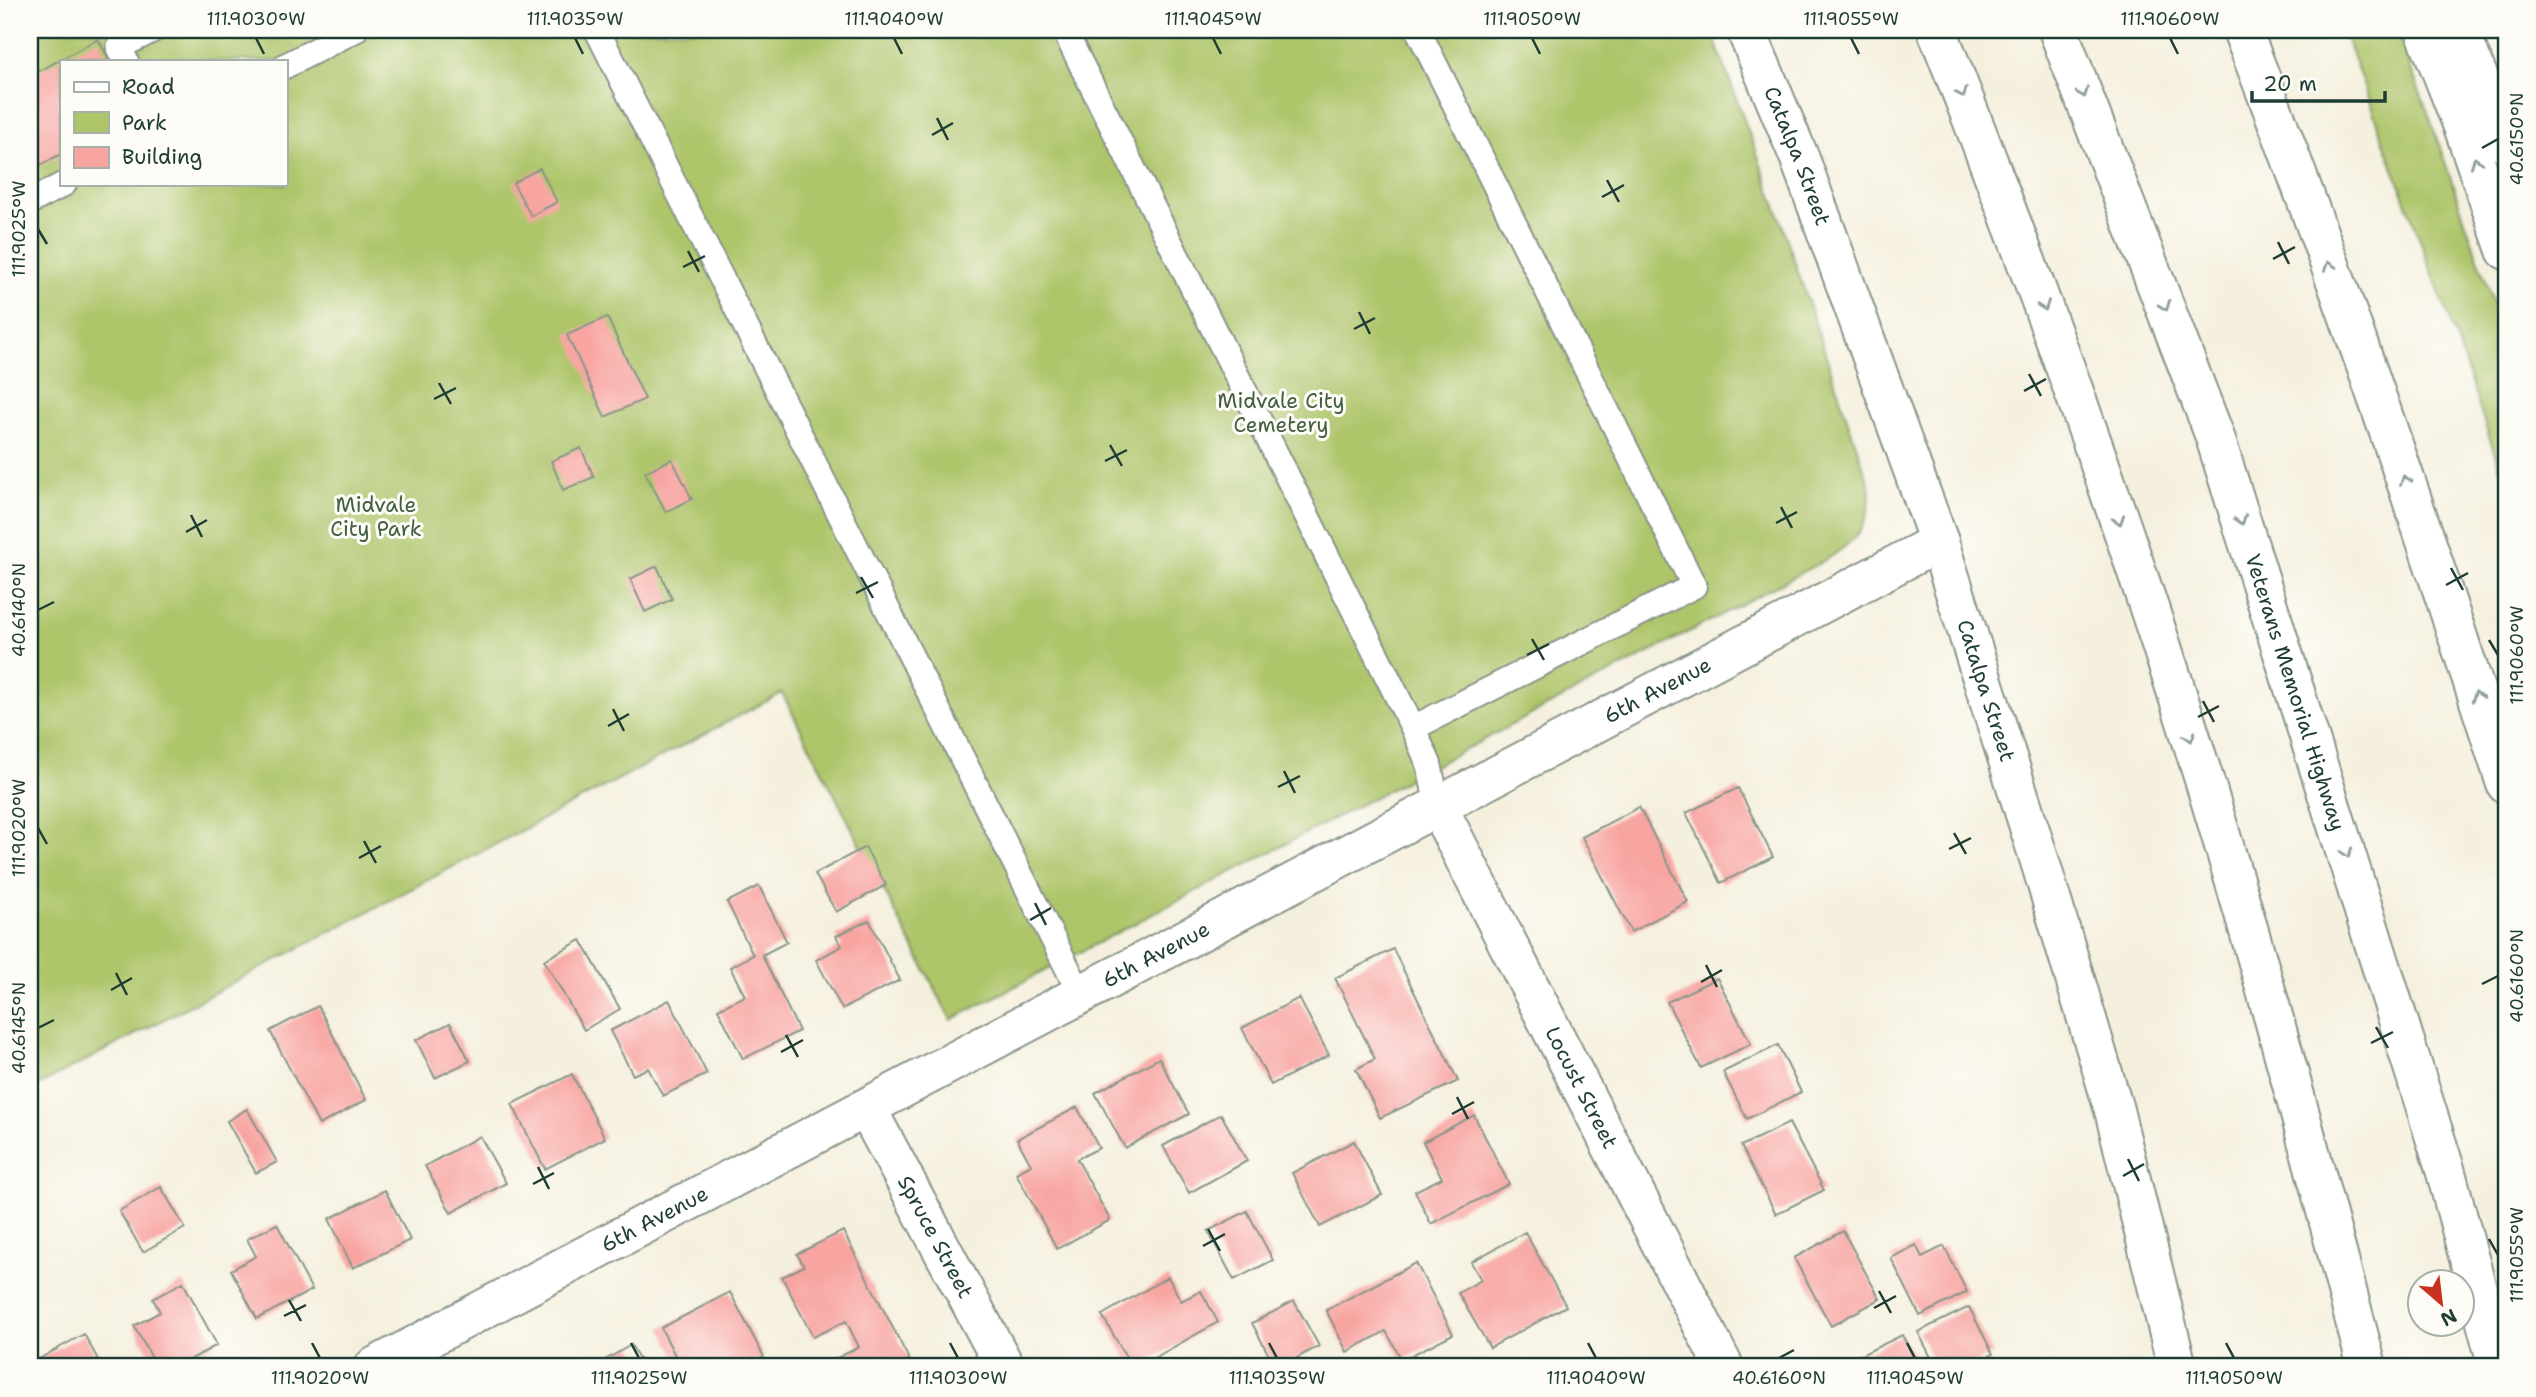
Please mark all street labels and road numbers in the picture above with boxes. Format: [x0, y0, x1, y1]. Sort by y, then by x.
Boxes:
street label: Catalpa Street [1757, 82, 1837, 229]
street label: Veterans Memorial Highway [2239, 551, 2352, 834]
street label: Catalpa Street [1950, 616, 2021, 765]
street label: 6th Avenue [1599, 651, 1716, 730]
street label: 6th Avenue [1098, 915, 1214, 995]
street label: Locust Street [1538, 1022, 1624, 1153]
street label: Spruce Street [891, 1171, 980, 1303]
street label: 6th Avenue [596, 1179, 713, 1259]

